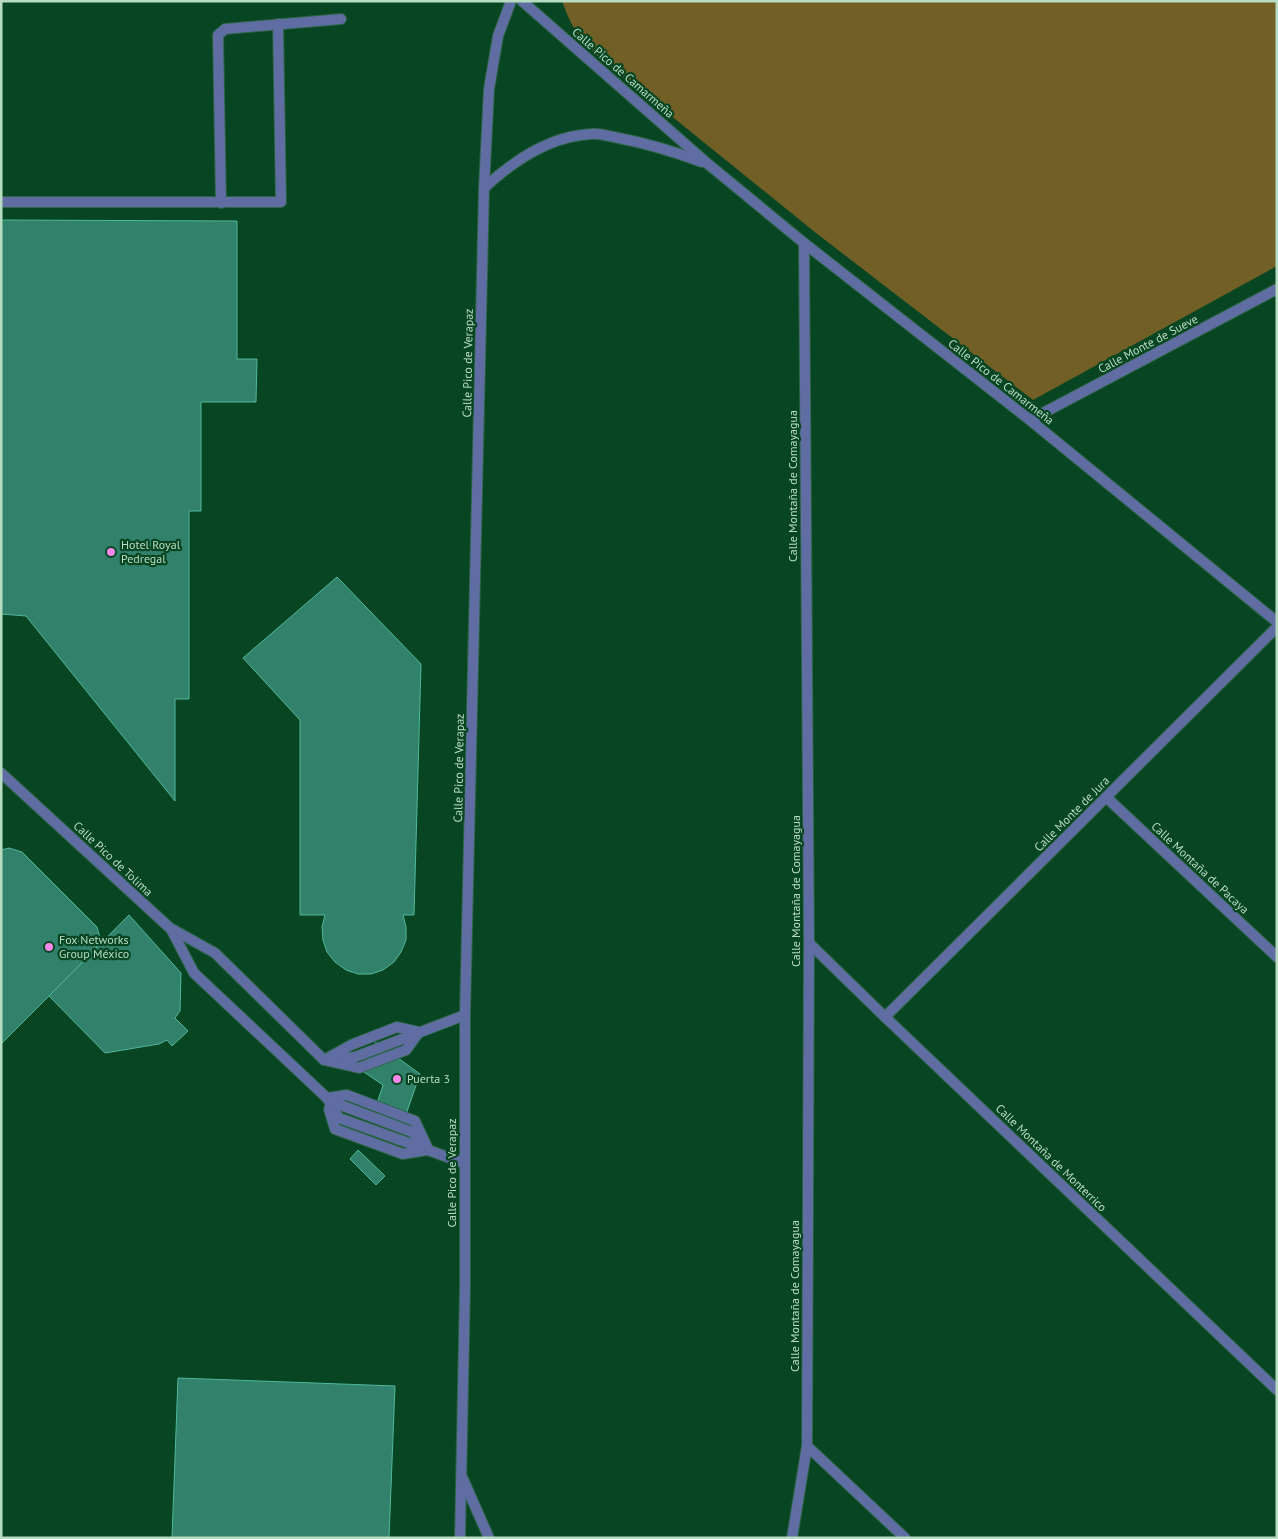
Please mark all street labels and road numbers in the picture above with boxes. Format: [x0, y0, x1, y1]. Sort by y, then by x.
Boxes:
street label: Calle Pico de Camarmeña [569, 24, 677, 121]
street label: Calle Pico de Verapaz [459, 308, 476, 418]
street label: Calle Monte de Sueve [1095, 311, 1200, 376]
street label: Calle Pico de Camarmeña [945, 336, 1057, 428]
street label: Calle Montaña de Comayagua [785, 410, 800, 562]
street label: Calle Pico de Verapaz [450, 713, 467, 823]
street label: Calle Monte de Jura [1031, 773, 1112, 854]
street label: Calle Montaña de Comayagua [788, 815, 803, 967]
street label: Calle Pico de Tolima [71, 818, 156, 899]
street label: Calle Montaña de Pacaya [1148, 818, 1252, 917]
street label: Calle Montaña de Monterrico [993, 1101, 1110, 1215]
street label: Calle Pico de Verapaz [444, 1118, 459, 1228]
street label: Calle Montaña de Comayagua [787, 1220, 802, 1372]

